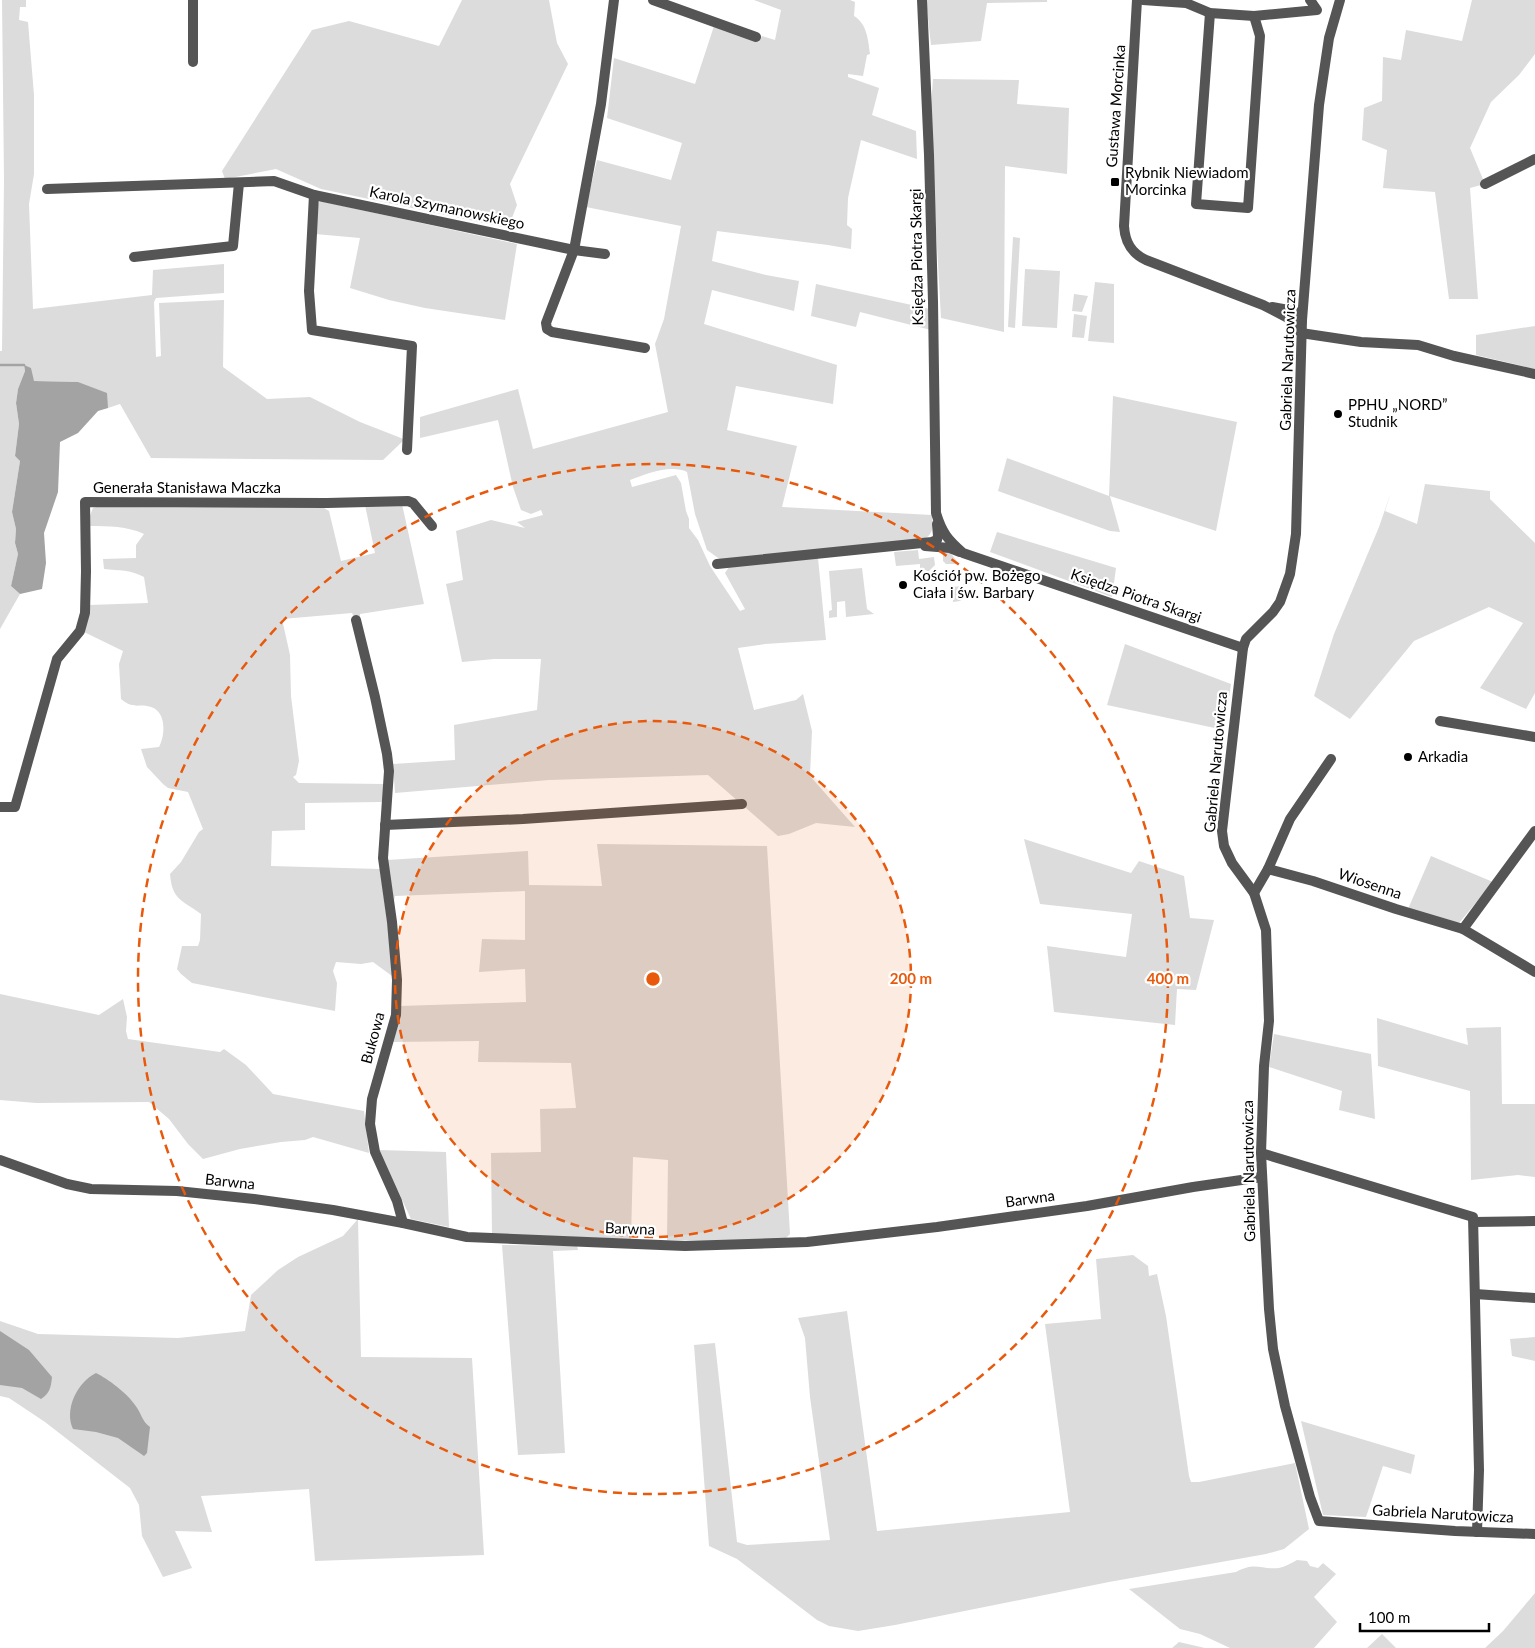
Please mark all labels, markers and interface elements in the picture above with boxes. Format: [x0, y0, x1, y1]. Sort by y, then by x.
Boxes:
street label: Gustawa Morcinka [1102, 44, 1128, 168]
place label: Rybnik Niewiadom Morcinka [1125, 163, 1249, 198]
marker: Rybnik Niewiadom Morcinka [1109, 176, 1121, 188]
street label: Karola Szymanowskiego [368, 182, 527, 232]
street label: Księdza Piotra Skargi [906, 188, 926, 326]
street label: Gabriela Narutowicza [1276, 289, 1298, 431]
place label: PPHU „NORD” Studnik [1348, 395, 1448, 430]
marker: PPHU „NORD” Studnik [1332, 408, 1344, 420]
street label: Generała Stanisława Maczka [93, 478, 281, 496]
street label: Księdza Piotra Skargi [1069, 564, 1204, 626]
place label: Kościół pw. Bożego Ciała i św. Barbary [913, 566, 1040, 601]
marker: Kościół pw. Bożego Ciała i św. Barbary [897, 579, 909, 591]
street label: Gabriela Narutowicza [1200, 691, 1230, 833]
place label: Arkadia [1418, 747, 1468, 765]
marker: Arkadia [1402, 751, 1414, 763]
street label: Wiosenna [1336, 864, 1405, 902]
text: 200 m [890, 969, 932, 987]
text: 400 m [1147, 969, 1189, 987]
centre of rings [644, 970, 662, 988]
street label: Bukowa [357, 1010, 388, 1065]
street label: Gabriela Narutowicza [1238, 1100, 1258, 1242]
street label: Barwna [204, 1169, 256, 1193]
street label: Barwna [1004, 1186, 1056, 1210]
street label: Barwna [605, 1218, 655, 1238]
street label: Gabriela Narutowicza [1372, 1500, 1514, 1526]
scale bar [1360, 1600, 1489, 1632]
text: 100 m [1368, 1608, 1410, 1626]

